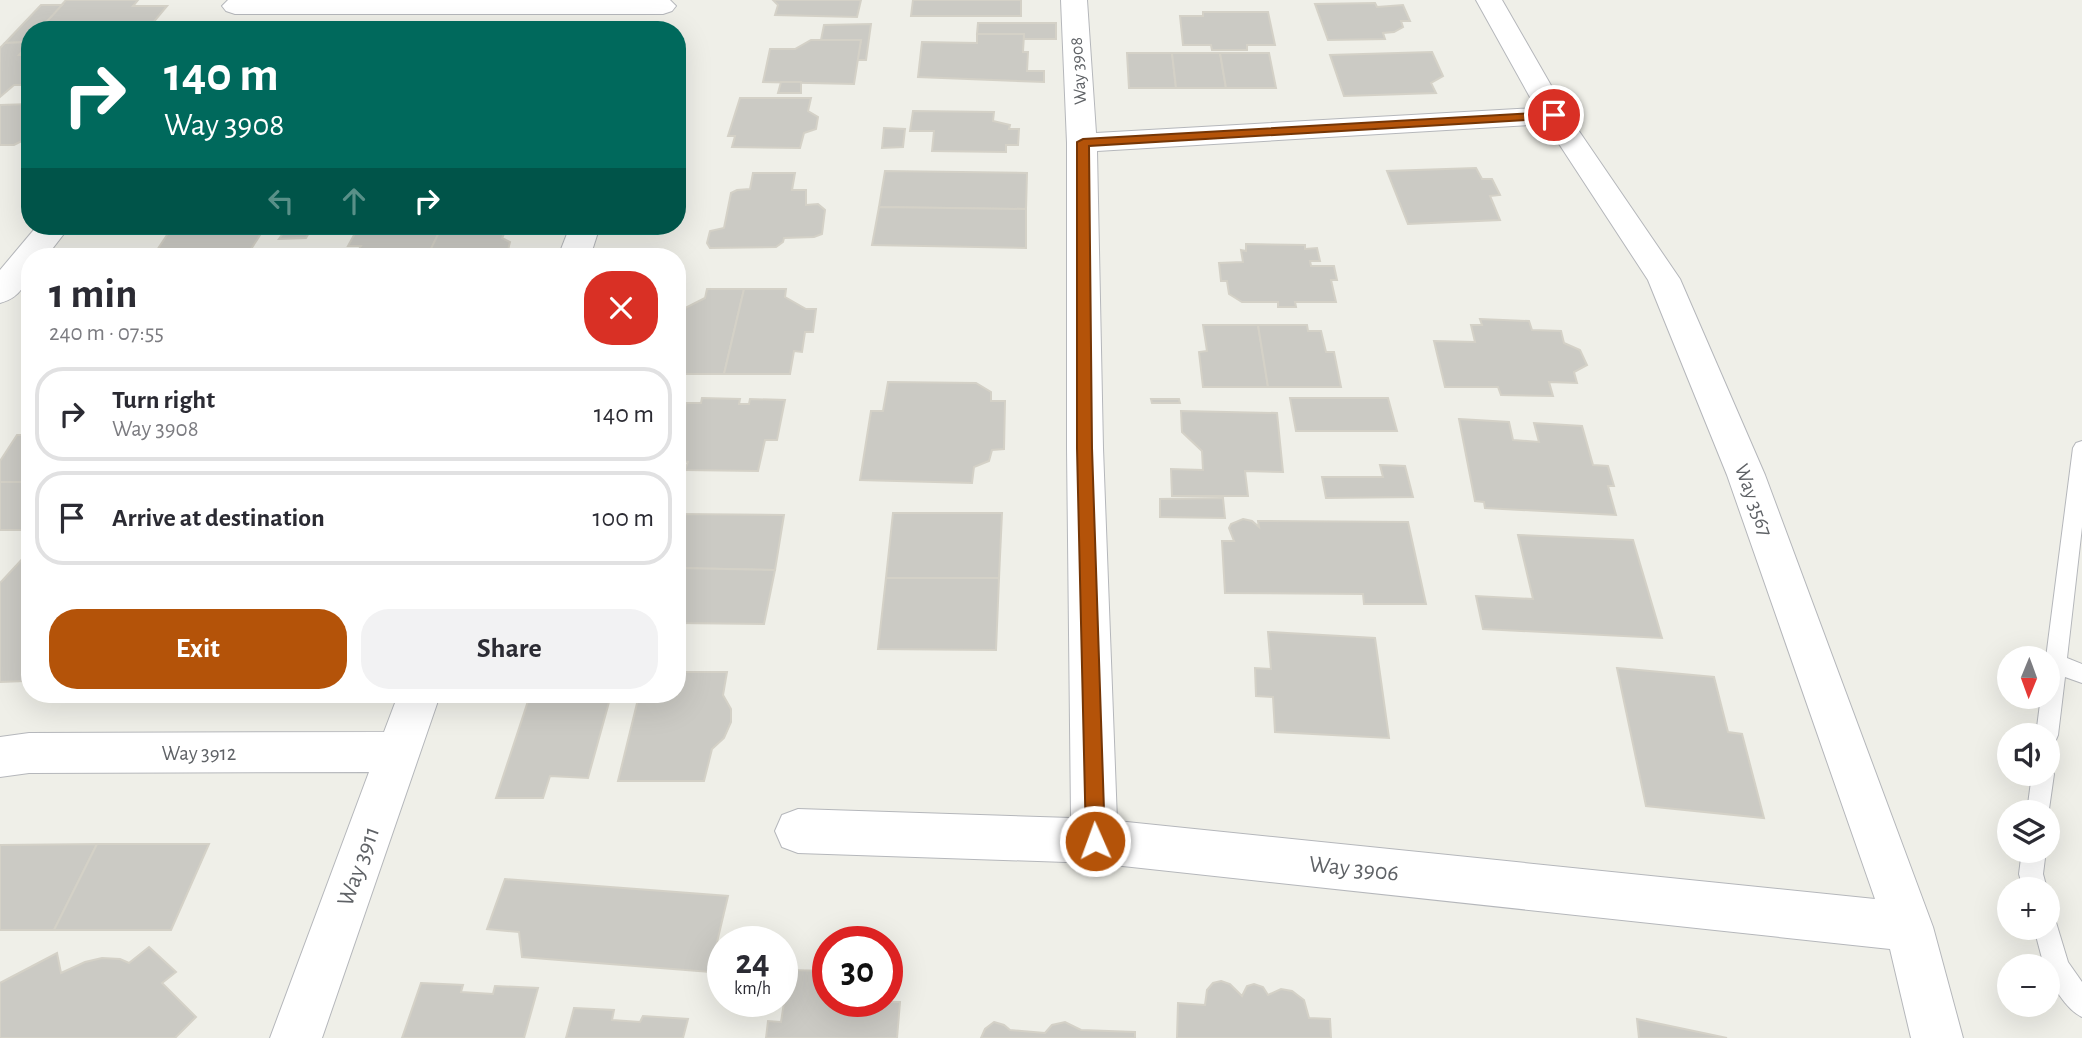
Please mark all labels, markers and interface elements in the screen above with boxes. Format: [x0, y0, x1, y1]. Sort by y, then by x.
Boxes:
street label: Way 3908 [1068, 37, 1090, 105]
icon: right [49, 49, 140, 140]
text: 140 m [164, 51, 279, 100]
pin [1524, 85, 1584, 145]
icon: arrive [1535, 96, 1573, 134]
text: Way 3908 [164, 109, 284, 141]
icon: left [262, 182, 300, 220]
icon: ahead [335, 182, 373, 220]
icon: right [408, 182, 446, 220]
button: close [584, 271, 658, 345]
text: 1 min [49, 273, 138, 315]
text: 240 m · 07:55 [49, 322, 164, 345]
text: Turn right [112, 387, 215, 413]
icon: right [53, 395, 91, 433]
text: 140 m [594, 401, 654, 427]
text: Way 3908 [112, 418, 199, 441]
street label: Way 3567 [1731, 461, 1776, 539]
icon: arrive [53, 499, 91, 537]
text: Arrive at destination [112, 505, 325, 531]
text: 100 m [593, 505, 654, 531]
button: Exit [49, 609, 347, 689]
button: Share [361, 609, 658, 689]
north arrow [1997, 646, 2060, 709]
map controls [1997, 646, 2060, 1017]
button: sound [1997, 723, 2060, 786]
street label: Way 3912 [162, 743, 236, 764]
button: layers [1997, 800, 2060, 863]
position arrow [1058, 804, 1132, 878]
street label: Way 3911 [334, 823, 384, 909]
street label: Way 3906 [1308, 852, 1400, 886]
button: + [1997, 877, 2060, 940]
speed limit sign: 30 [812, 926, 903, 1017]
text: 24 [735, 945, 770, 980]
button: − [1997, 954, 2060, 1017]
text: km/h [734, 980, 771, 998]

